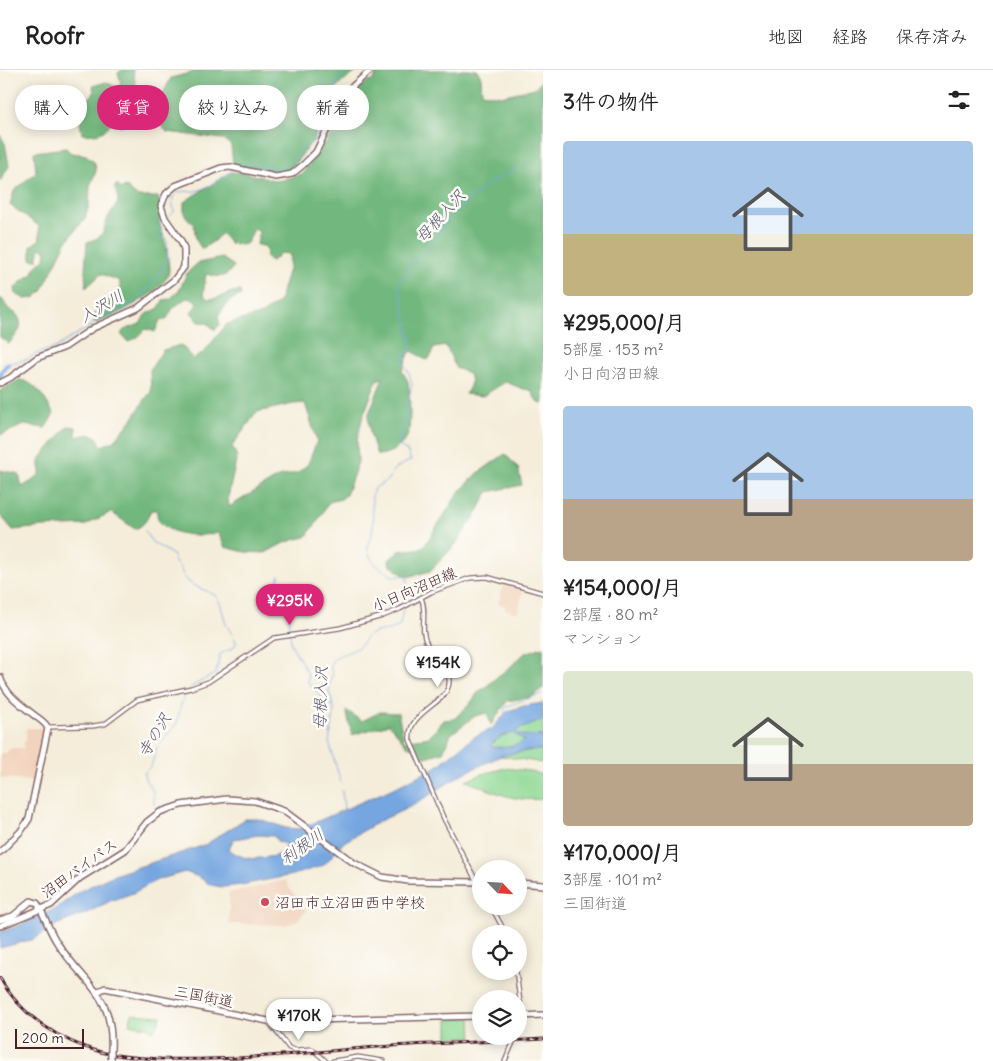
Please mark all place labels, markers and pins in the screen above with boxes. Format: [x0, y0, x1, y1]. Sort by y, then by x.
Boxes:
pin: ¥295K [255, 584, 325, 626]
pin: ¥154K [403, 646, 473, 688]
place label: 沼田市立沼田西中学校 [275, 893, 425, 912]
marker: 沼田市立沼田西中学校 [259, 896, 271, 908]
pin: ¥170K [264, 998, 334, 1041]

